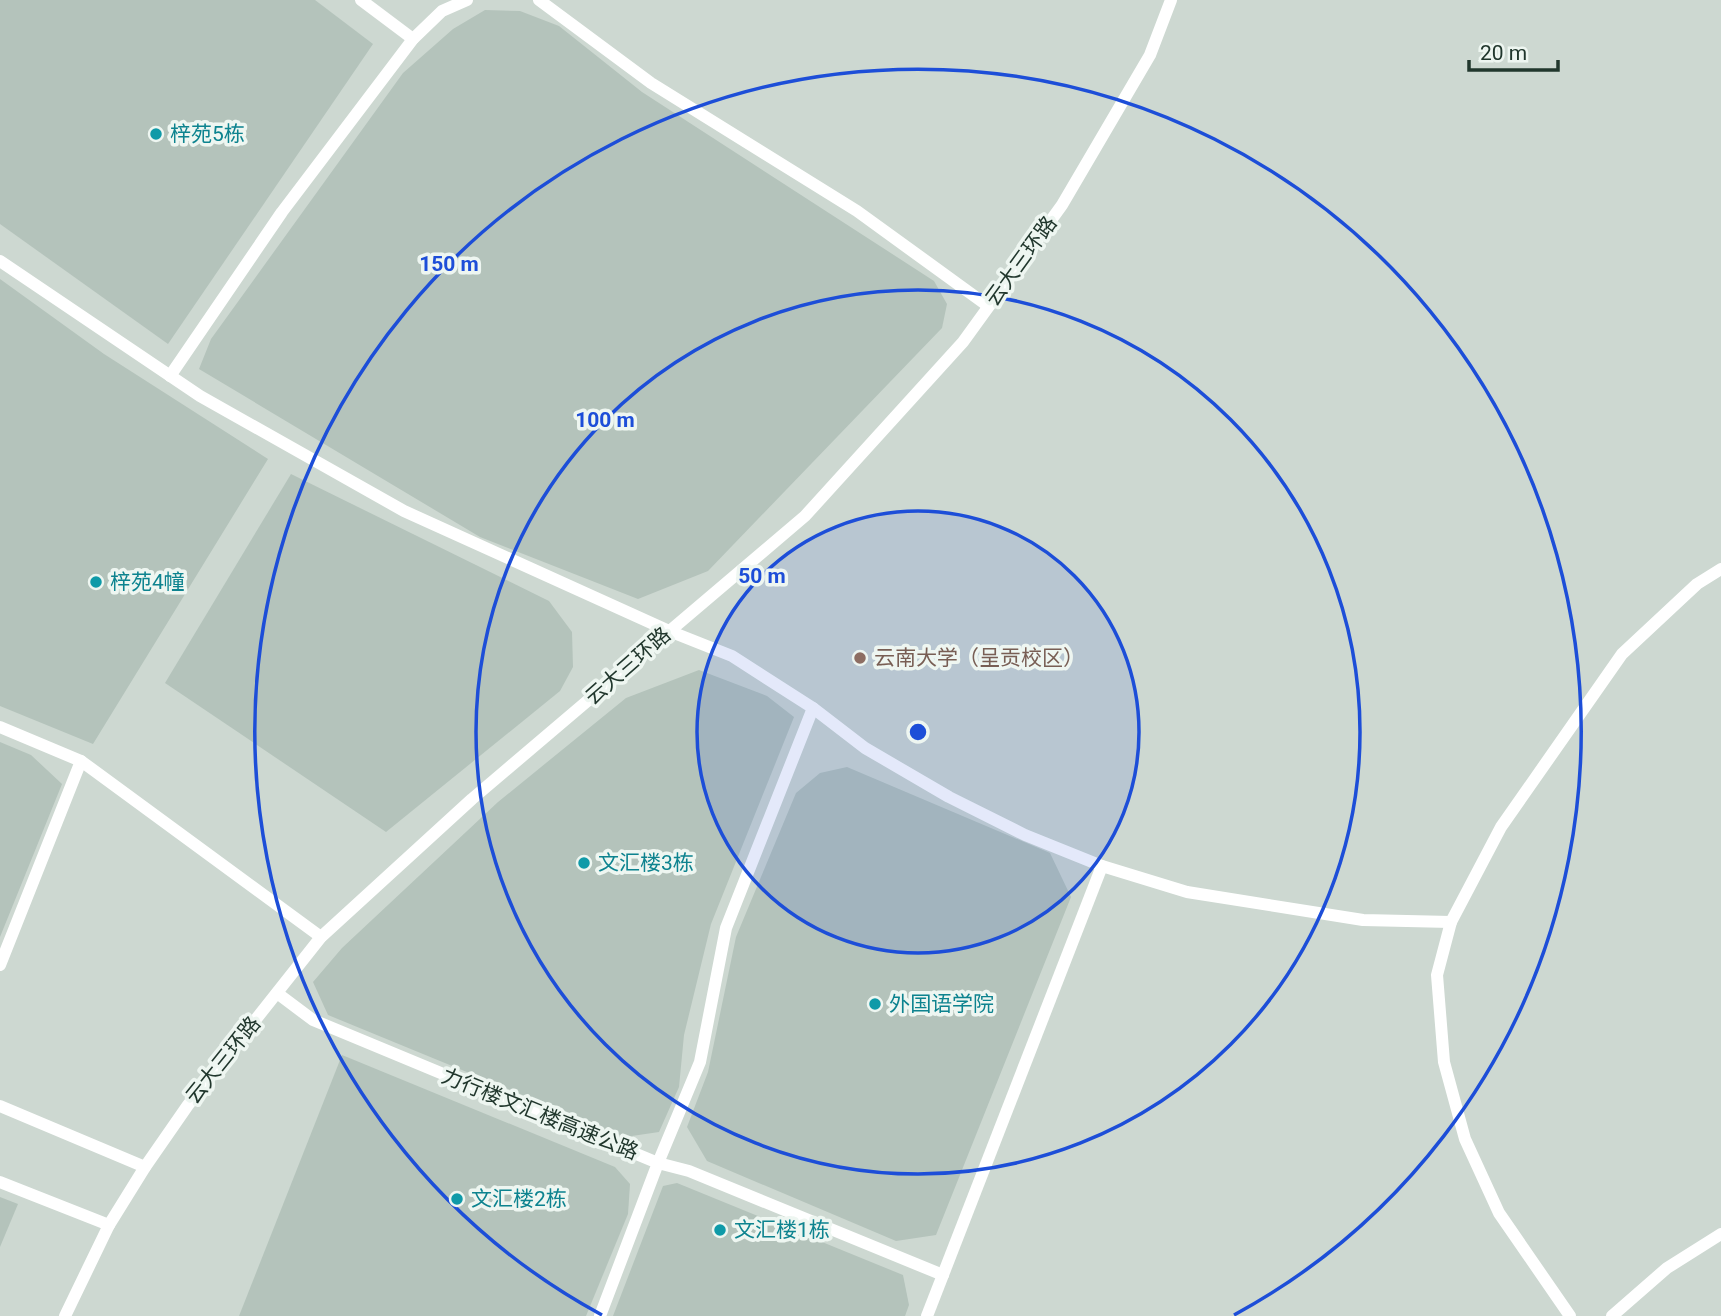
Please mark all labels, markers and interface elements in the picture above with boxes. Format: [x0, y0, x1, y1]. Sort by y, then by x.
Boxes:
scale bar [1469, 28, 1558, 72]
text: 20 m [1480, 41, 1527, 65]
place label: 梓苑5栋 [170, 122, 245, 146]
marker: 梓苑5栋 [148, 126, 164, 142]
street label: 云大三环路 [980, 211, 1062, 311]
text: 150 m [419, 252, 479, 276]
text: 100 m [575, 408, 635, 432]
text: 50 m [738, 564, 786, 588]
place label: 梓苑4幢 [110, 570, 185, 594]
marker: 梓苑4幢 [88, 574, 104, 590]
street label: 云大三环路 [581, 623, 675, 709]
place label: 云南大学（呈贡校区） [874, 646, 1084, 670]
marker: 云南大学（呈贡校区） [852, 650, 868, 666]
centre of rings [906, 720, 930, 744]
place label: 文汇楼3栋 [598, 851, 694, 875]
marker: 文汇楼3栋 [576, 855, 592, 871]
place label: 外国语学院 [889, 992, 994, 1016]
marker: 外国语学院 [867, 996, 883, 1012]
street label: 云大三环路 [181, 1012, 265, 1108]
street label: 力行楼文汇楼高速公路 [438, 1064, 642, 1164]
place label: 文汇楼2栋 [471, 1187, 567, 1211]
marker: 文汇楼2栋 [449, 1191, 465, 1207]
place label: 文汇楼1栋 [734, 1218, 830, 1242]
marker: 文汇楼1栋 [712, 1222, 728, 1238]

